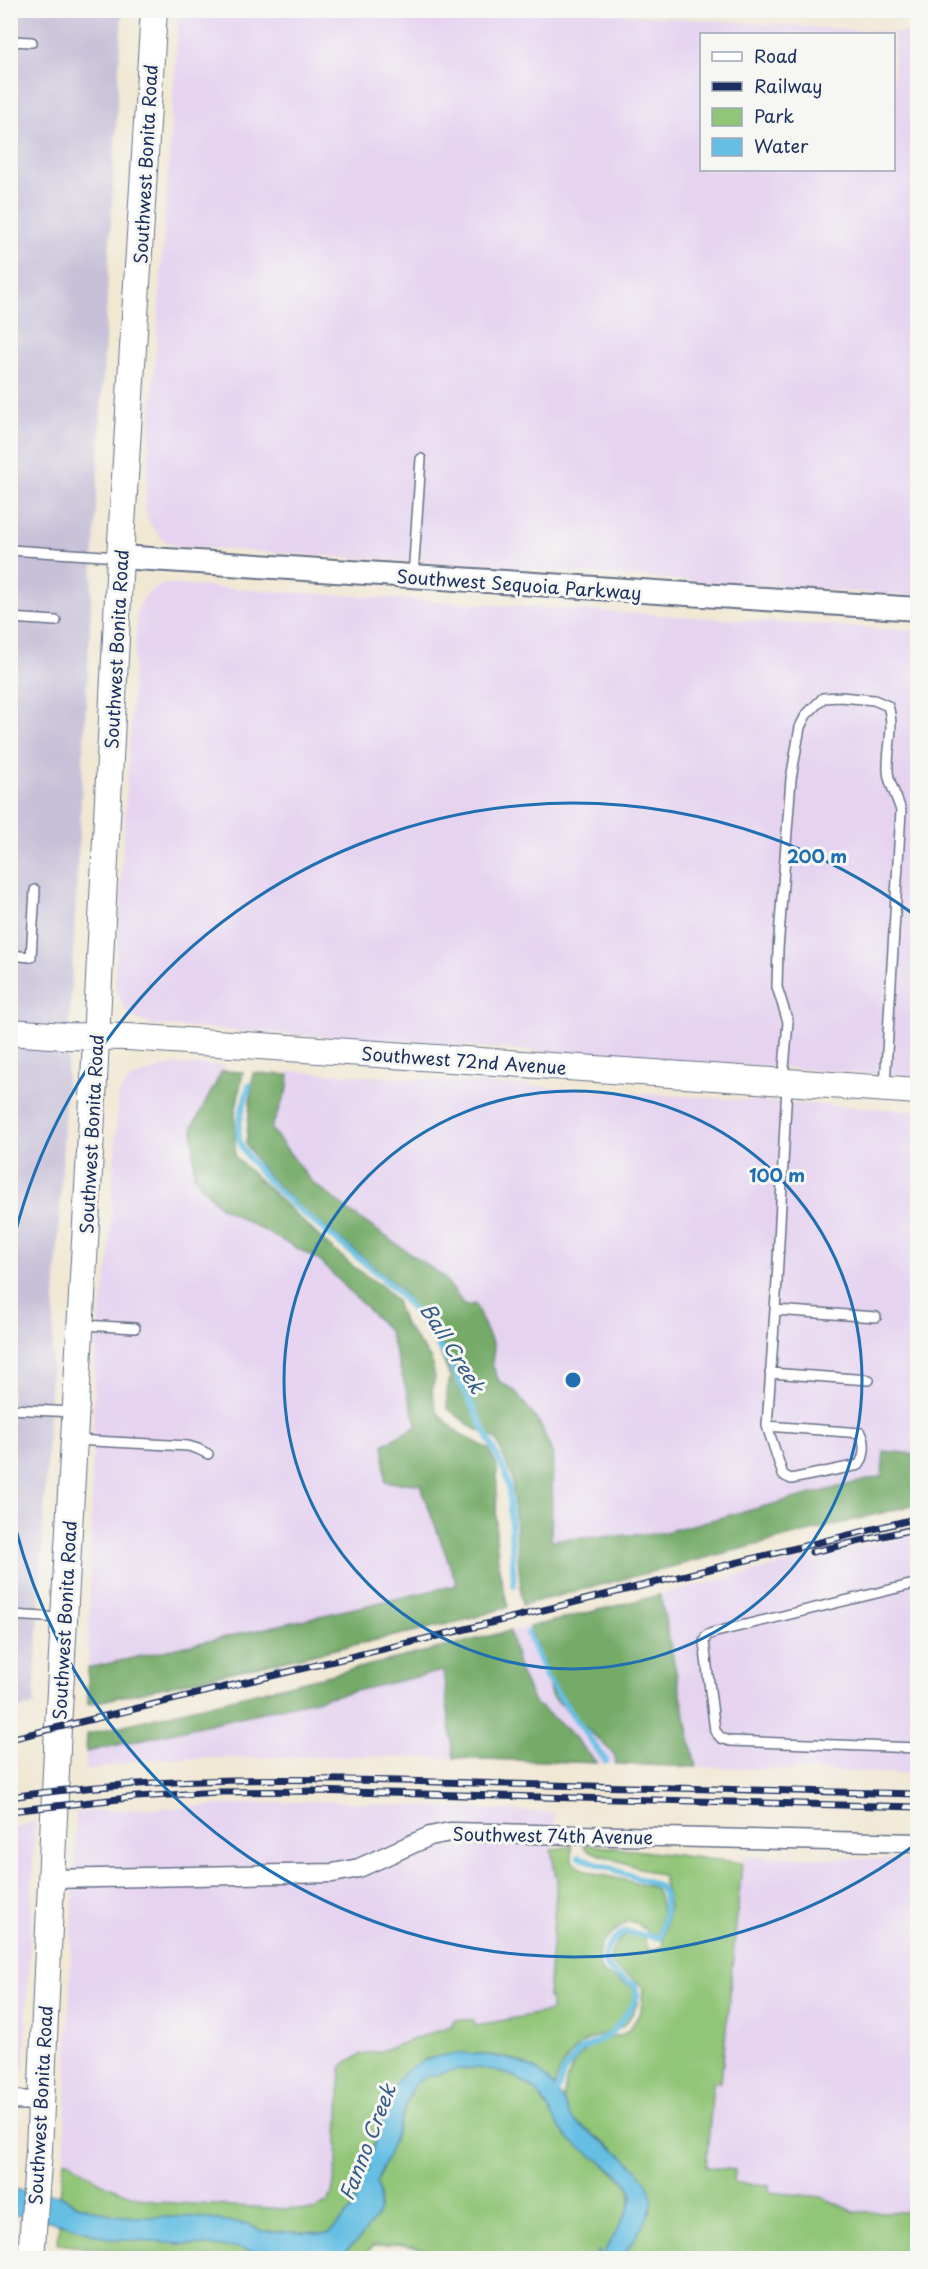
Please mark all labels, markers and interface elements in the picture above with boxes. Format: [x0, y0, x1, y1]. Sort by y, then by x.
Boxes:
legend [700, 33, 895, 171]
text: Road [754, 42, 798, 69]
street label: Southwest Bonita Road [126, 64, 164, 264]
text: Railway [754, 72, 822, 99]
text: Park [754, 102, 794, 129]
text: Water [754, 132, 809, 159]
street label: Southwest Bonita Road [97, 549, 135, 749]
street label: Southwest Sequoia Parkway [396, 562, 642, 606]
text: 200 m [787, 842, 847, 869]
street label: Southwest Bonita Road [72, 1034, 110, 1234]
street label: Southwest 72nd Avenue [361, 1039, 568, 1081]
text: 100 m [749, 1161, 805, 1188]
water label: Ball Creek [413, 1297, 493, 1400]
centre of rings [563, 1370, 583, 1390]
street label: Southwest Bonita Road [45, 1520, 83, 1720]
street label: Southwest 74th Avenue [453, 1820, 654, 1850]
street label: Southwest Bonita Road [21, 2005, 59, 2205]
water label: Fanno Creek [331, 2079, 403, 2205]

